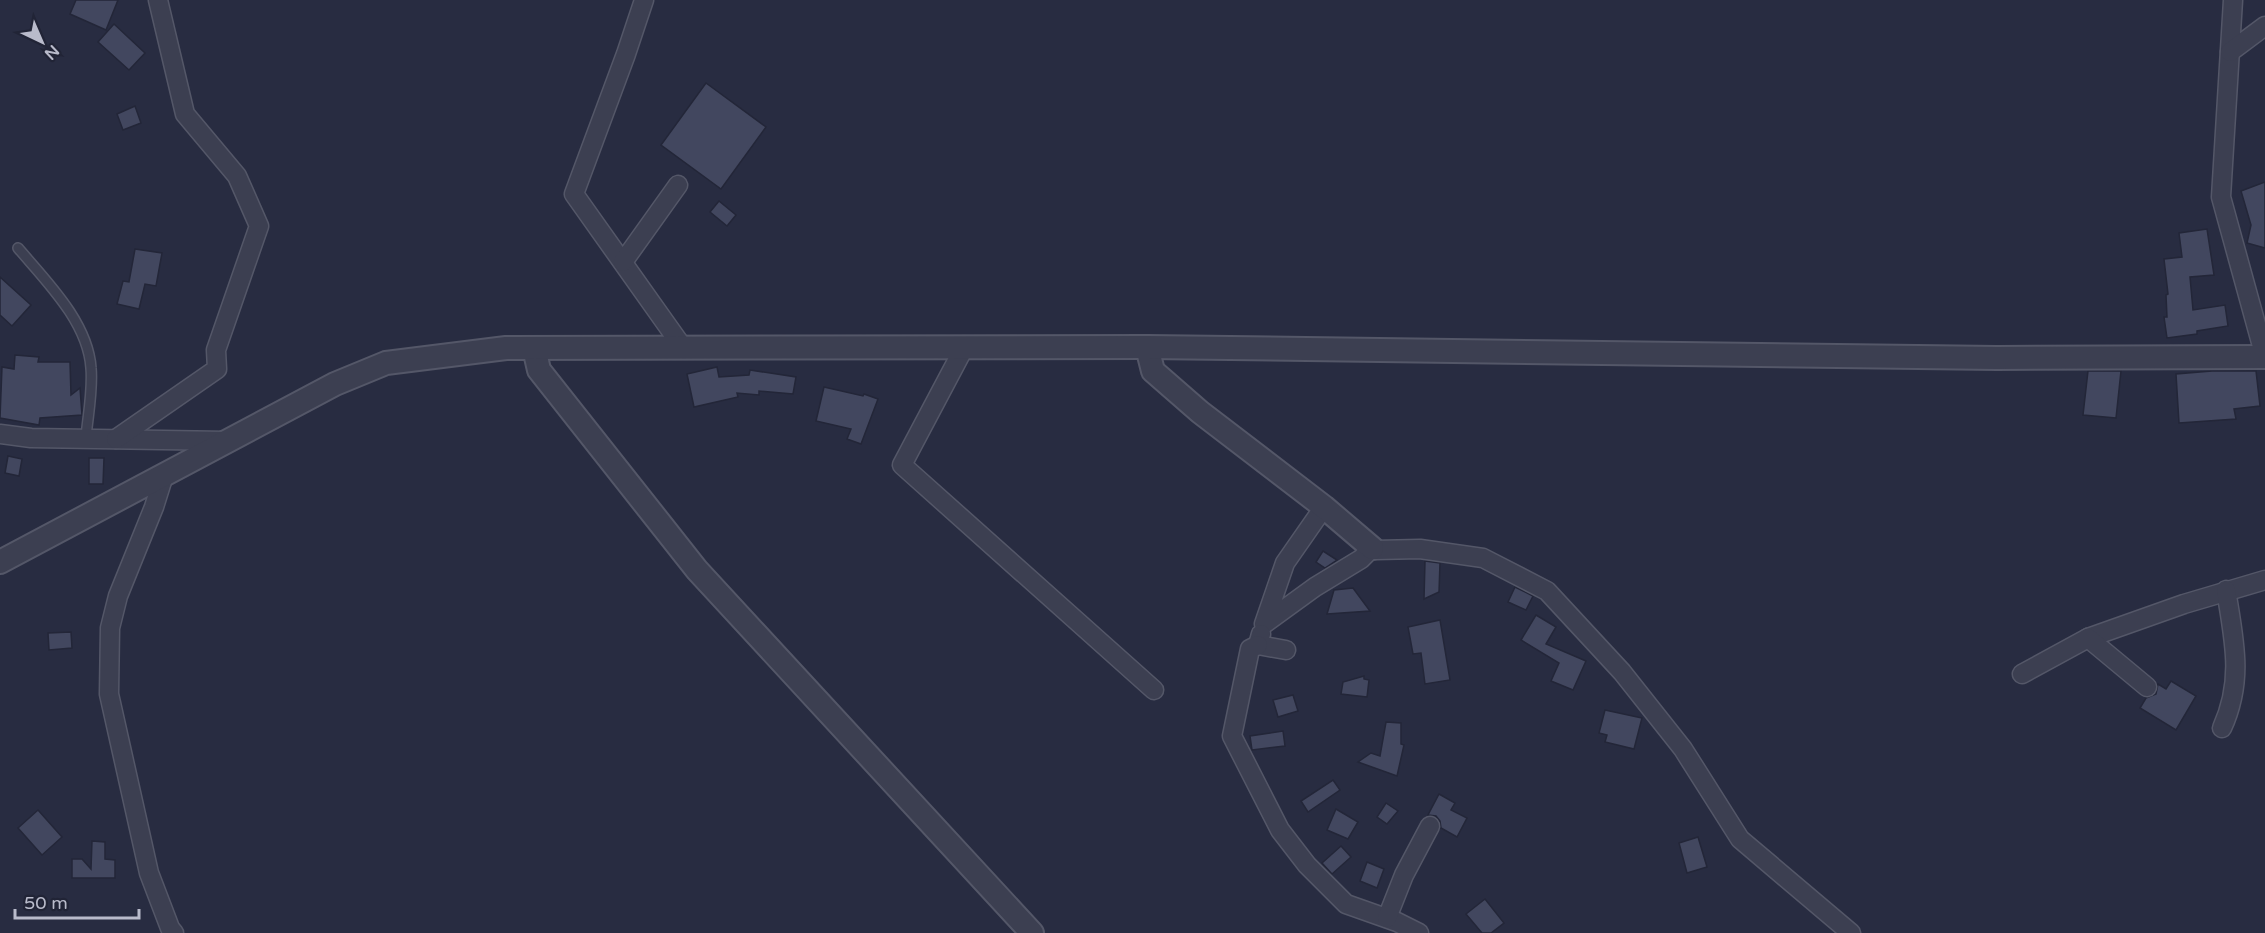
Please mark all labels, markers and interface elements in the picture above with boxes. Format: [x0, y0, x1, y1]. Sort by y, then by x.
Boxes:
north arrow [12, 12, 72, 72]
text: N [40, 40, 63, 64]
scale bar [15, 882, 140, 920]
text: 50 m [24, 892, 68, 914]

